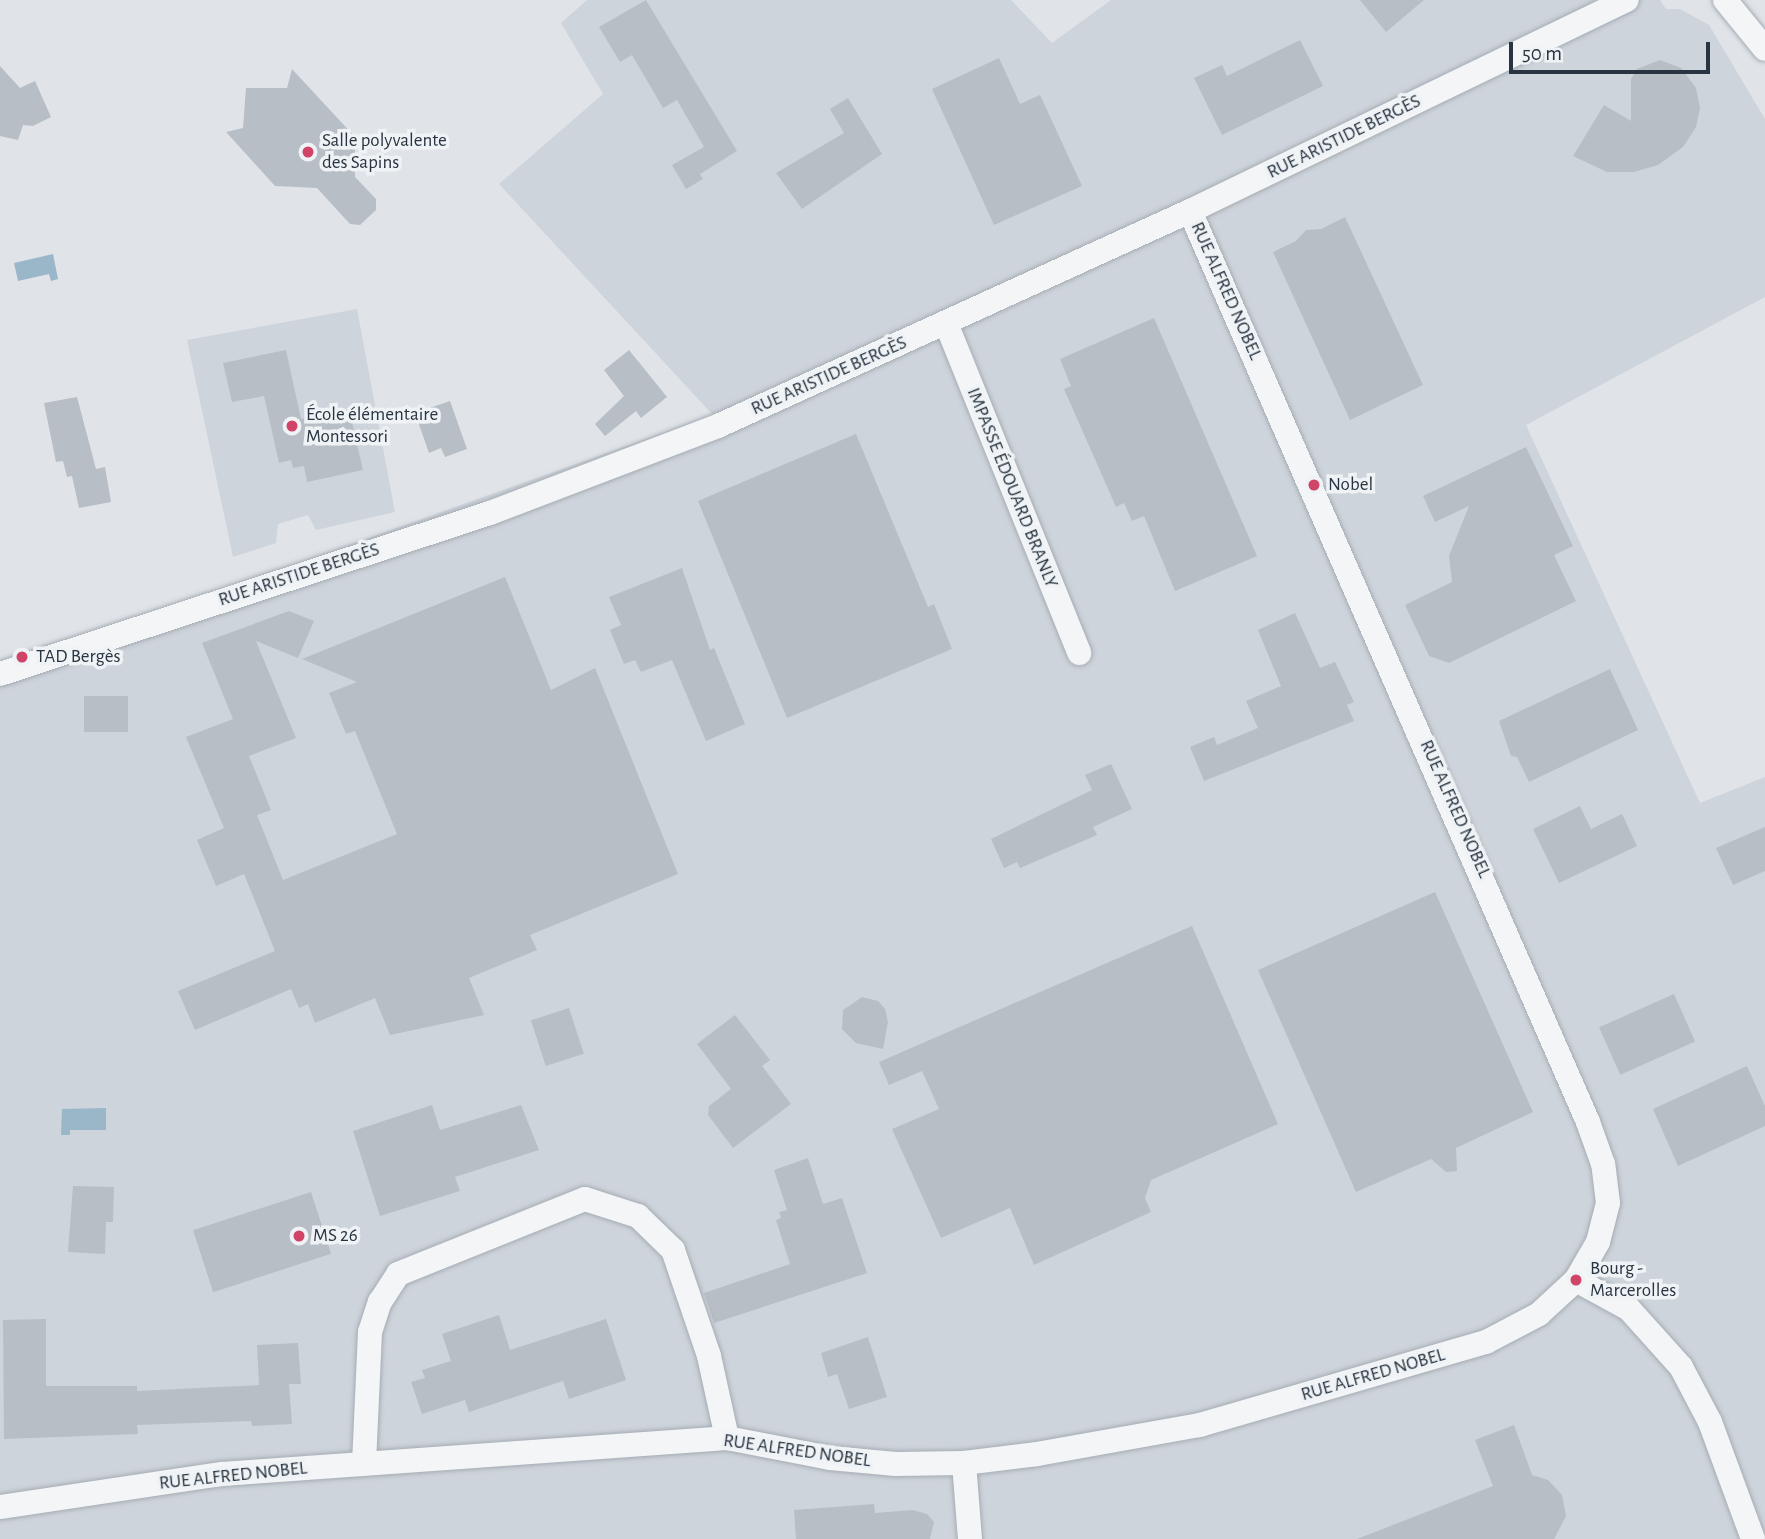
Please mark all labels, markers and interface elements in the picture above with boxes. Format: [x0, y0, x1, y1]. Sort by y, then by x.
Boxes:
scale bar [1513, 28, 1714, 72]
text: 50 m [1522, 43, 1562, 64]
street label: RUE ARISTIDE BERGÈS [1264, 90, 1424, 184]
place label: Salle polyvalente des Sapins [322, 130, 447, 174]
marker: Salle polyvalente des Sapins [300, 144, 316, 160]
street label: RUE ALFRED NOBEL [1185, 218, 1267, 364]
street label: RUE ARISTIDE BERGÈS [748, 331, 910, 421]
street label: IMPASSE ÉDOUARD BRANLY [961, 385, 1063, 591]
place label: École élémentaire Montessori [306, 404, 438, 448]
marker: École élémentaire Montessori [284, 418, 300, 434]
place label: Nobel [1328, 474, 1373, 496]
marker: Nobel [1306, 477, 1322, 493]
street label: RUE ARISTIDE BERGÈS [216, 538, 382, 612]
place label: TAD Bergès [36, 646, 121, 668]
marker: TAD Bergès [14, 649, 30, 665]
street label: RUE ALFRED NOBEL [1414, 736, 1496, 882]
place label: MS 26 [313, 1225, 358, 1247]
marker: MS 26 [291, 1228, 307, 1244]
place label: Bourg - Marcerolles [1590, 1258, 1676, 1302]
marker: Bourg - Marcerolles [1568, 1272, 1584, 1288]
street label: RUE ALFRED NOBEL [1298, 1344, 1448, 1406]
street label: RUE ALFRED NOBEL [722, 1429, 872, 1473]
street label: RUE ALFRED NOBEL [158, 1457, 308, 1495]

